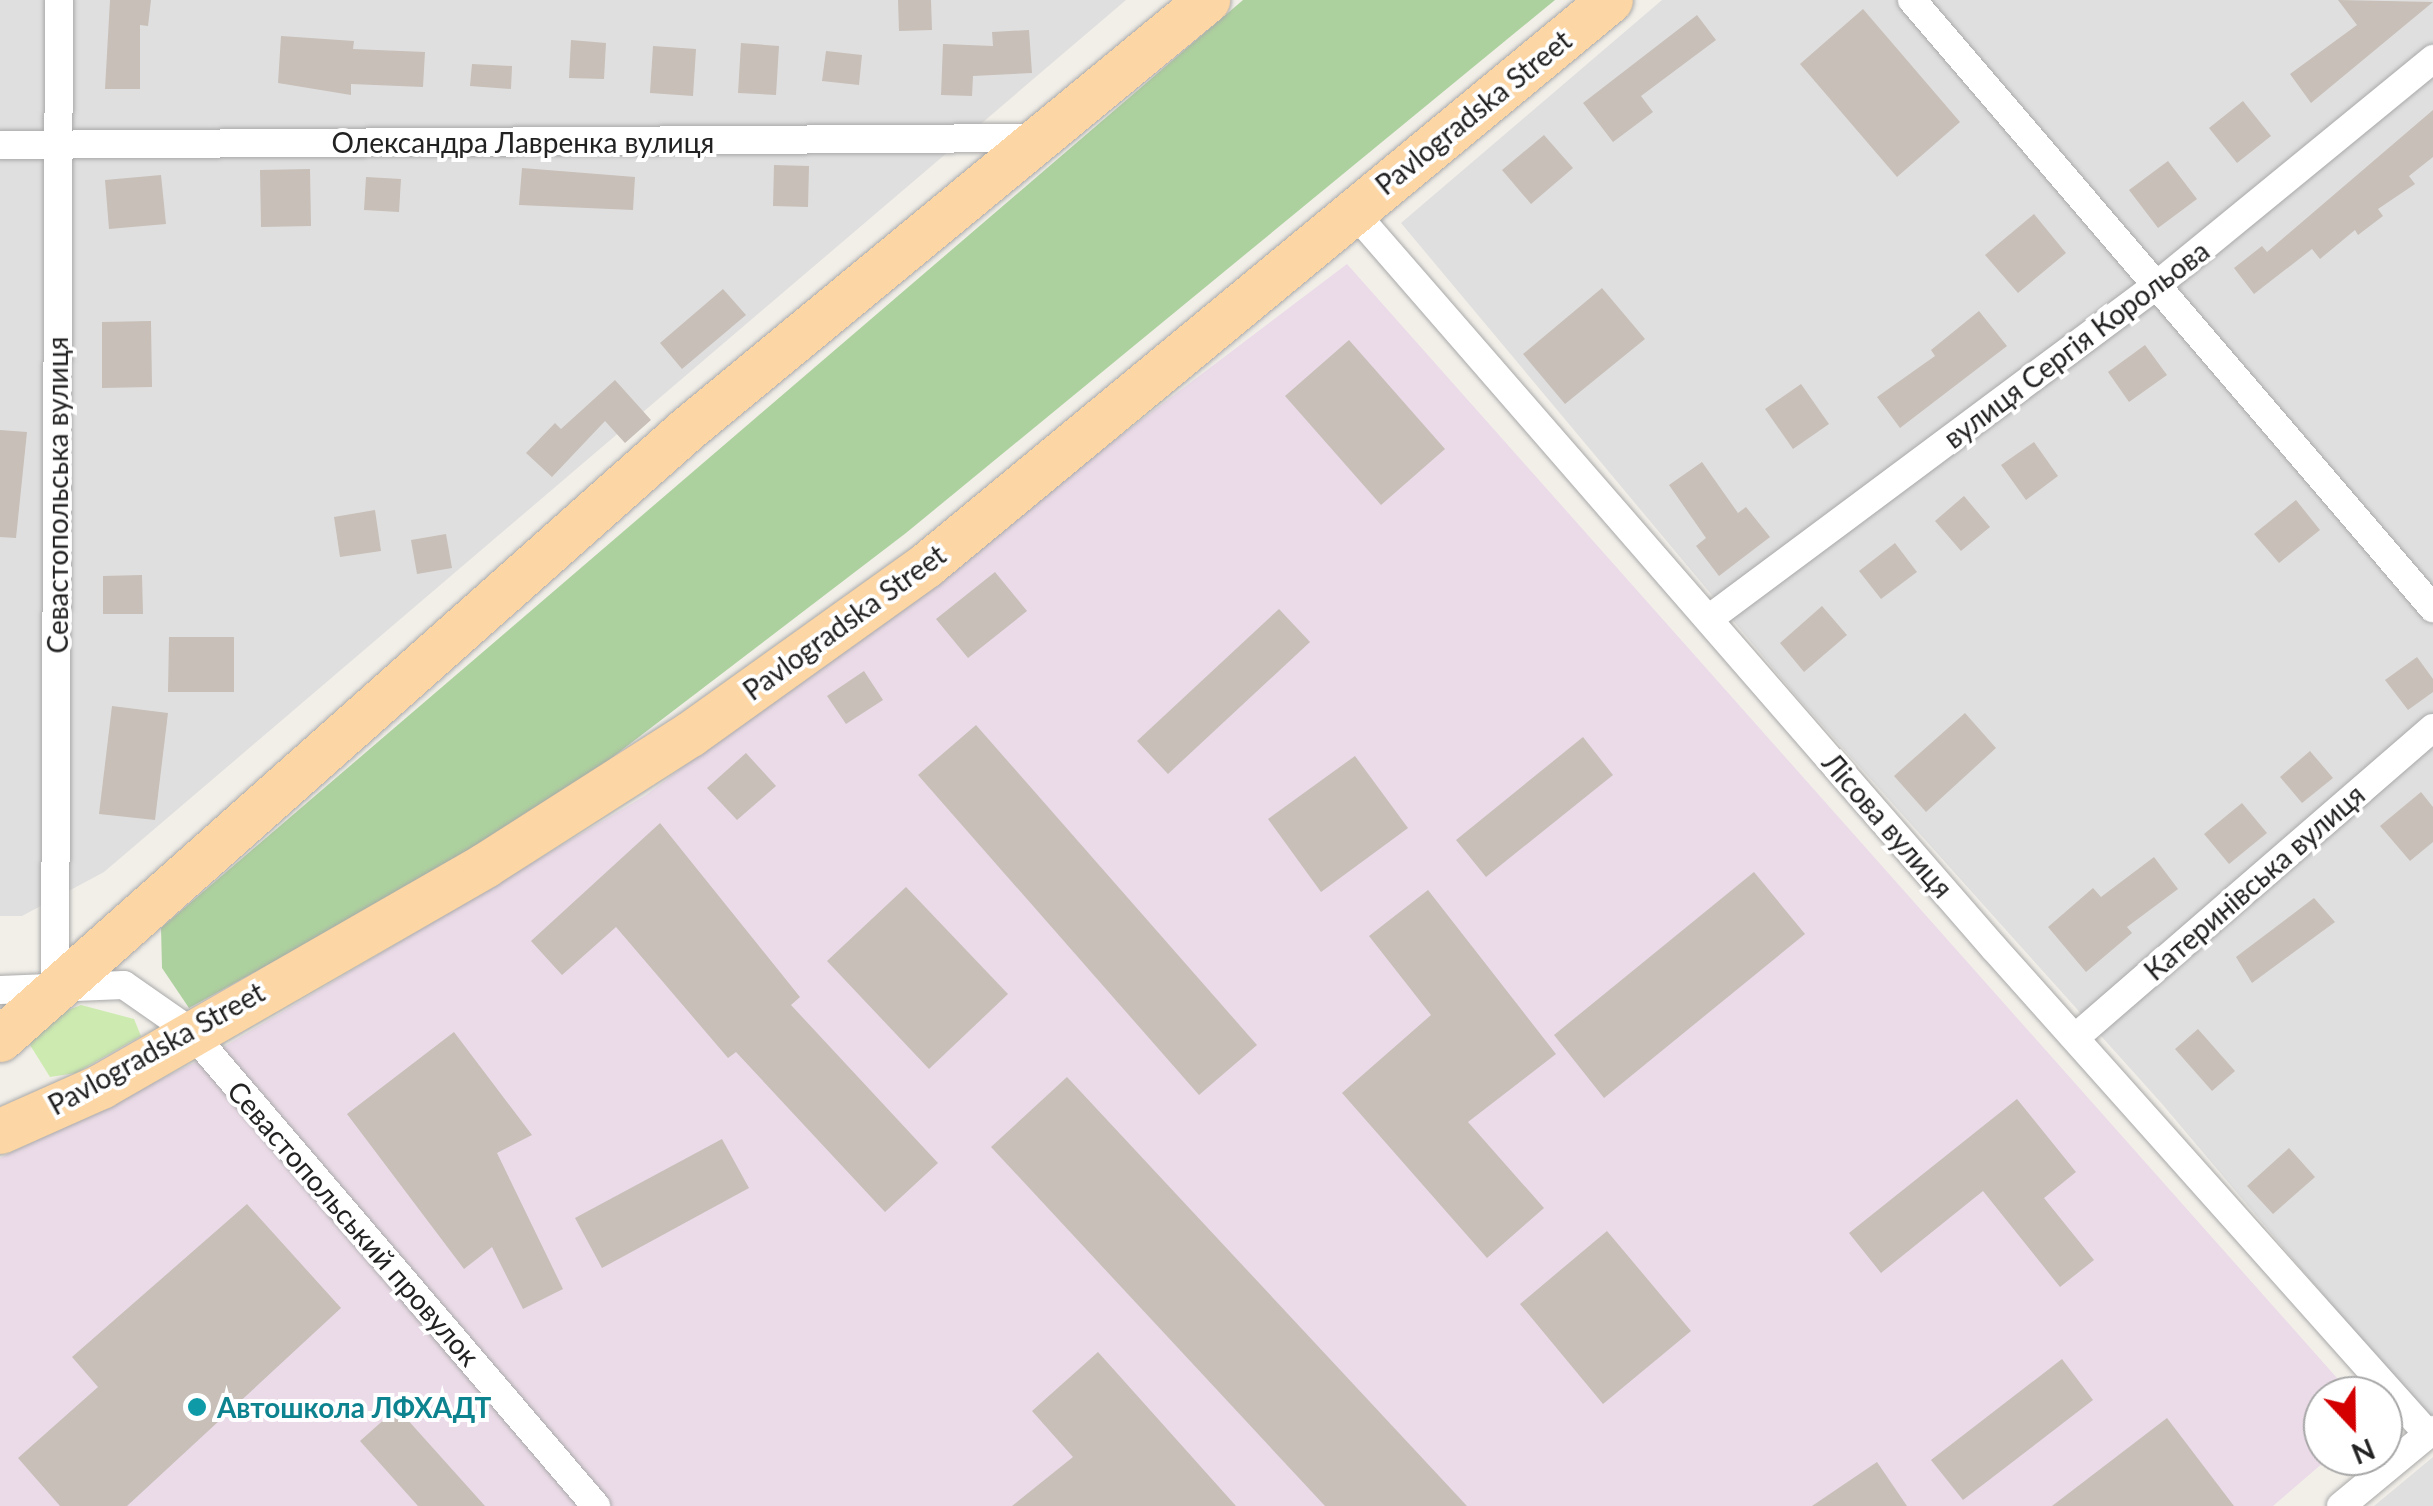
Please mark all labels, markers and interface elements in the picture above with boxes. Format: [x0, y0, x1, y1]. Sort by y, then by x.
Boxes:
street label: Pavlogradska Street [1368, 23, 1578, 201]
street label: Олександра Лавренка вулиця [332, 125, 714, 159]
street label: вулиця Сергія Корольова [1937, 233, 2215, 455]
street label: Севастопольська вулиця [40, 336, 74, 654]
street label: Pavlogradska Street [736, 537, 952, 707]
street label: Лісова вулиця [1816, 746, 1960, 904]
street label: Катеринівська вулиця [2137, 777, 2371, 987]
street label: Pavlogradska Street [42, 975, 270, 1121]
street label: Севастопольський провулок [221, 1074, 487, 1372]
north arrow [2303, 1376, 2403, 1476]
place label: Автошкола ЛФХАДТ [217, 1390, 491, 1424]
marker: Автошкола ЛФХАДТ [186, 1396, 208, 1418]
text: N [2347, 1432, 2380, 1472]

